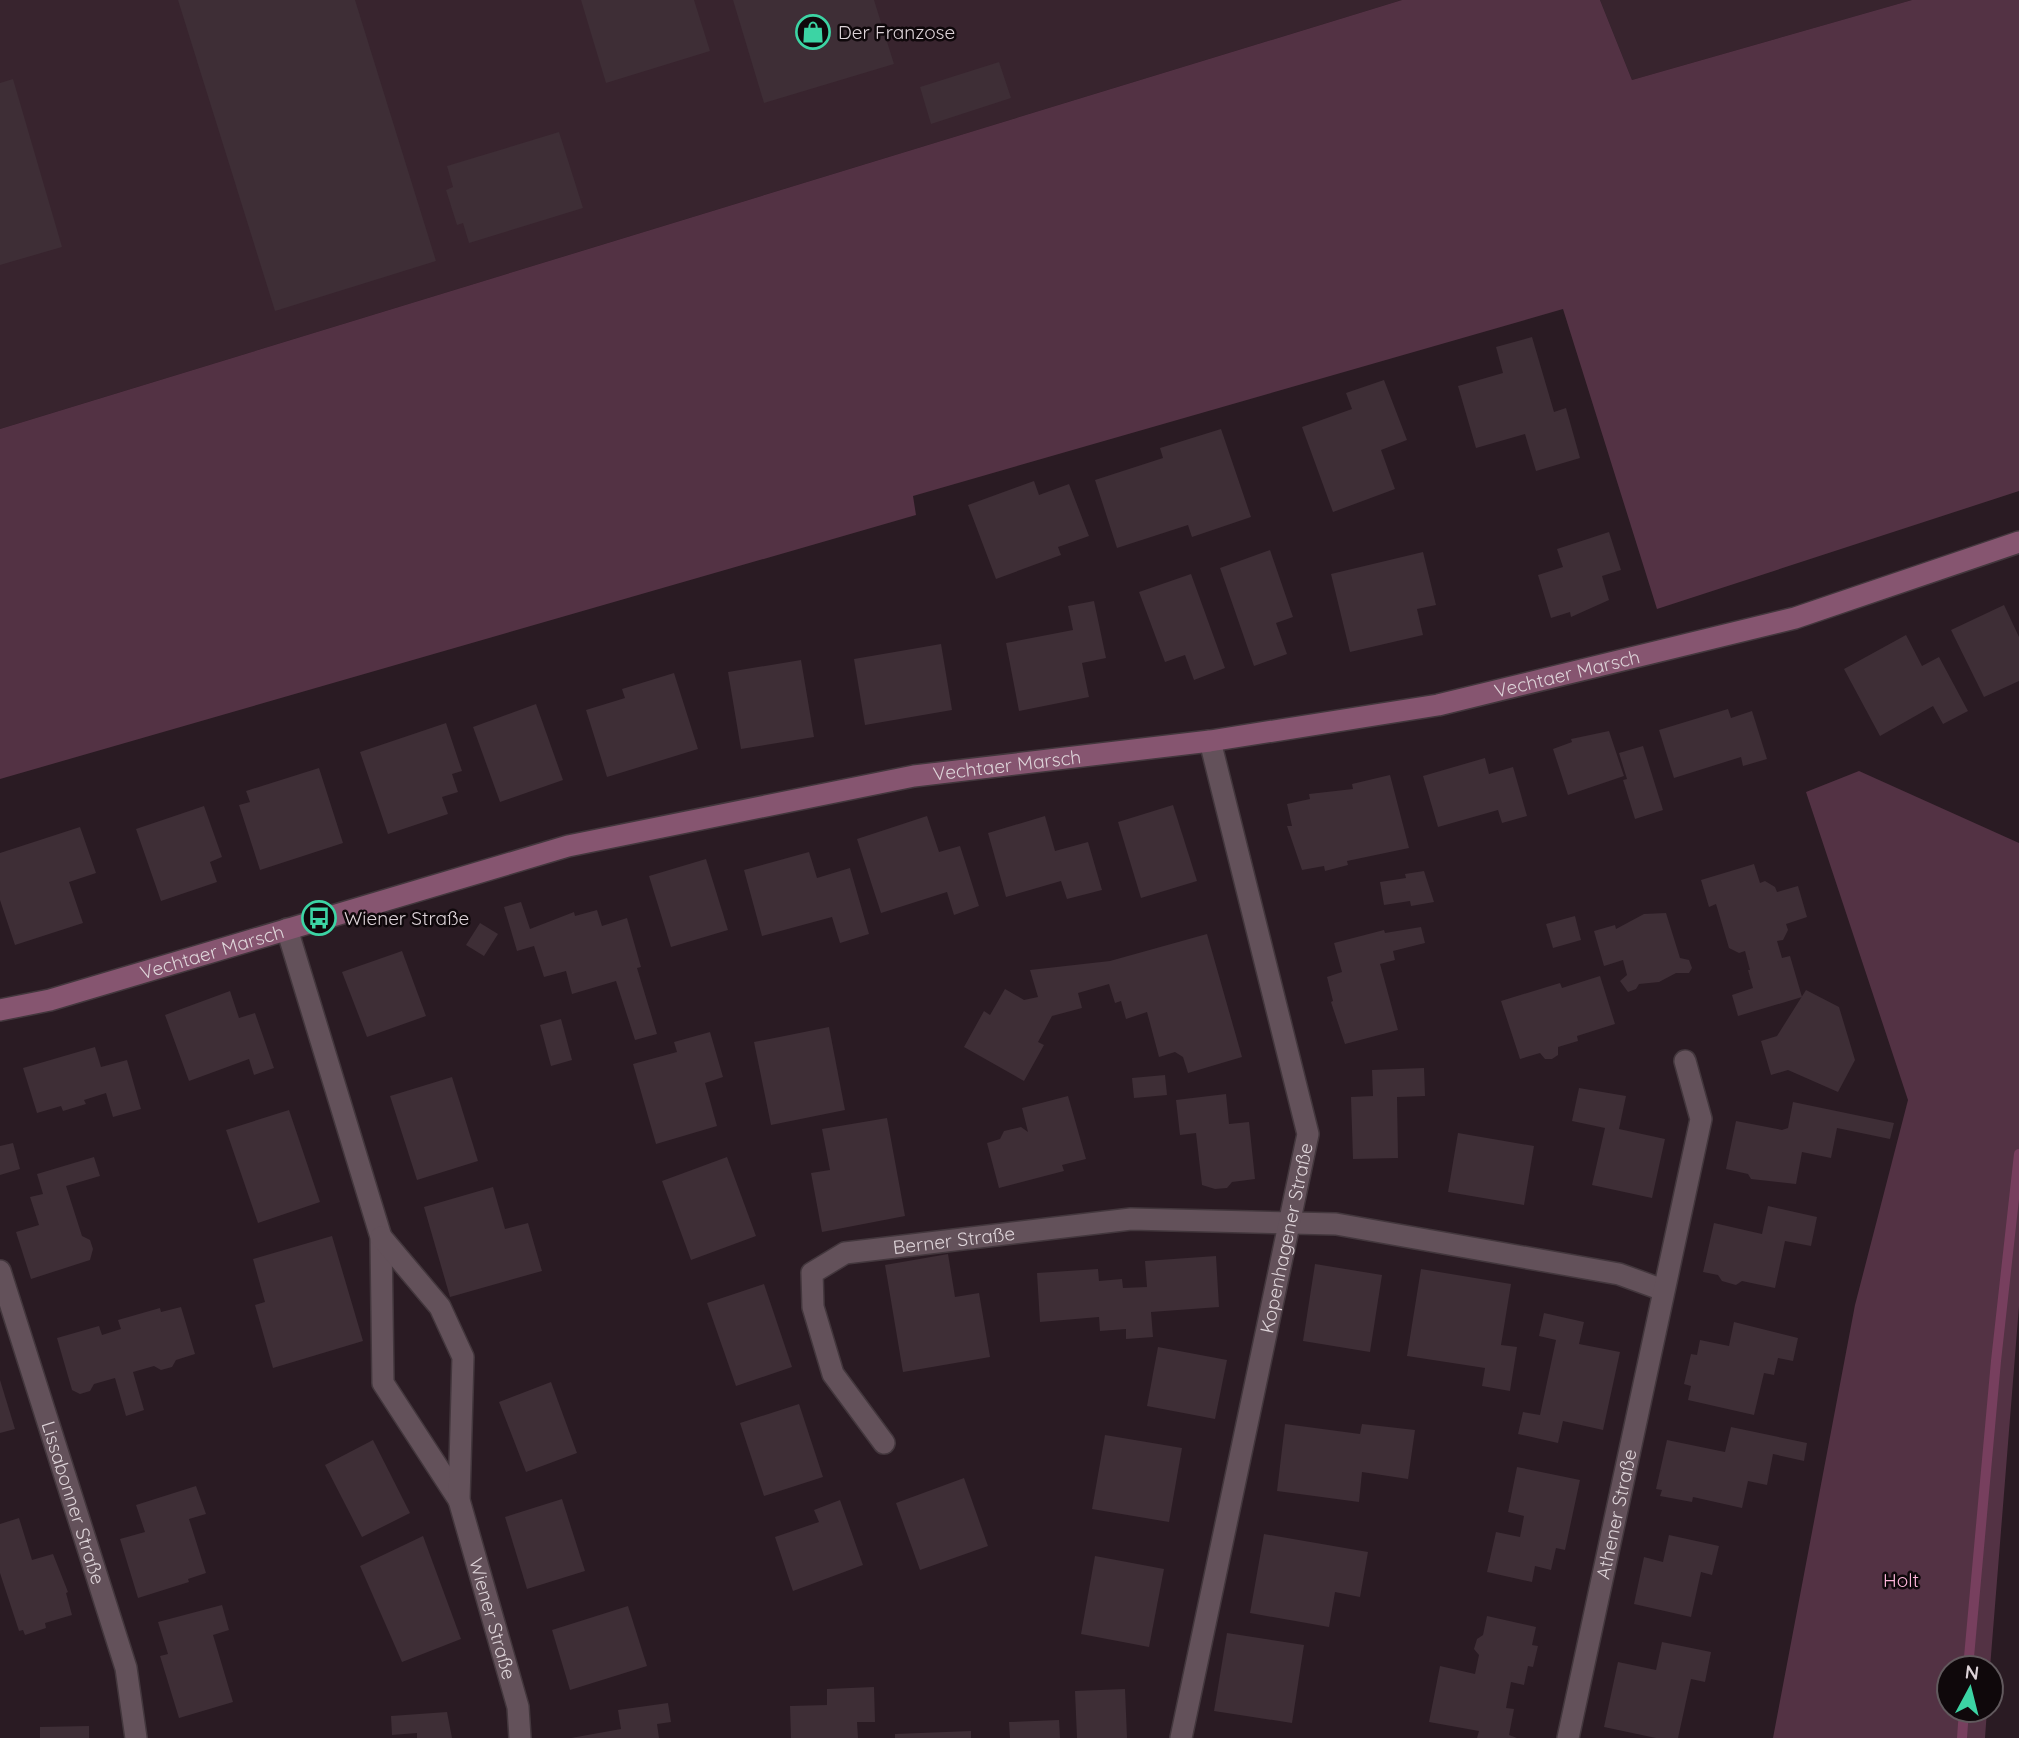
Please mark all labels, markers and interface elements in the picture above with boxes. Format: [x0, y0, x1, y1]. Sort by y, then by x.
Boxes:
shop icon: Der Franzose [794, 13, 832, 51]
place label: Der Franzose [838, 20, 955, 44]
street label: Vechtaer Marsch [1492, 644, 1642, 703]
street label: Vechtaer Marsch [932, 744, 1082, 786]
bus stop icon: Wiener Straße [300, 899, 338, 937]
place label: Wiener Straße [344, 906, 469, 930]
street label: Vechtaer Marsch [137, 919, 287, 985]
street label: Kopenhagener Straße [1254, 1141, 1318, 1335]
street label: Berner Straße [892, 1221, 1016, 1259]
street label: Lissabonner Straße [36, 1418, 111, 1587]
street label: Athener Straße [1590, 1447, 1642, 1581]
street label: Wiener Straße [464, 1555, 522, 1682]
park label: Holt [1883, 1568, 1919, 1592]
north arrow [1935, 1654, 2005, 1724]
text: N [1964, 1659, 1980, 1685]

